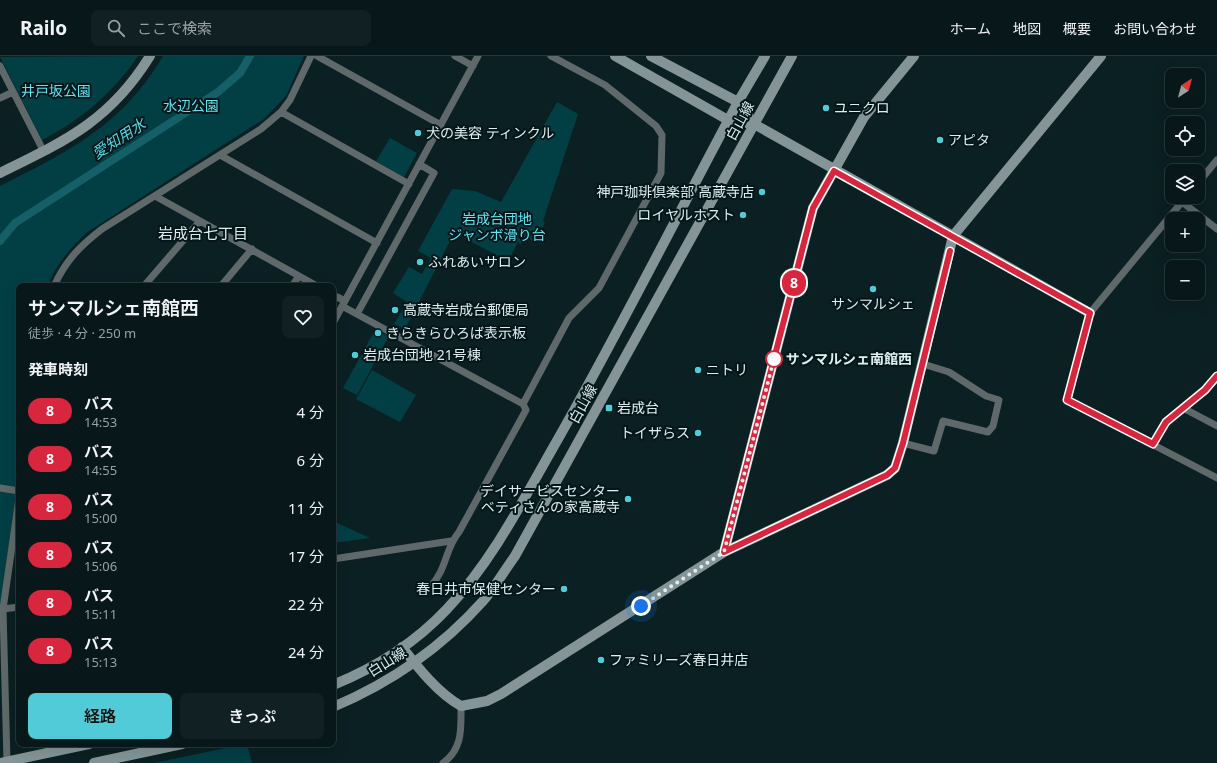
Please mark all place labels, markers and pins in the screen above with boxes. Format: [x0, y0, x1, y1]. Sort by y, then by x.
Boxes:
place label: ユニクロ [834, 98, 890, 117]
marker: ユニクロ [821, 103, 831, 113]
place label: 犬の美容 ティンクル [426, 123, 554, 142]
marker: 犬の美容 ティンクル [413, 128, 423, 138]
place label: アピタ [948, 130, 990, 149]
marker: アピタ [935, 135, 945, 145]
place label: 神戸珈琲倶楽部 高蔵寺店 [596, 182, 754, 201]
marker: 神戸珈琲倶楽部 高蔵寺店 [757, 187, 767, 197]
place label: ロイヤルホスト [637, 205, 735, 224]
marker: ロイヤルホスト [738, 210, 748, 220]
place label: ふれあいサロン [428, 252, 526, 271]
marker: ふれあいサロン [415, 257, 425, 267]
marker: サンマルシェ [868, 284, 878, 294]
place label: サンマルシェ [831, 294, 915, 313]
place label: 高蔵寺岩成台郵便局 [403, 300, 529, 319]
marker: 高蔵寺岩成台郵便局 [390, 305, 400, 315]
place label: きらきらひろば表示板 [386, 323, 526, 342]
marker: きらきらひろば表示板 [373, 328, 383, 338]
place label: 岩成台団地 21号棟 [363, 345, 481, 364]
place label: サンマルシェ南館西 [786, 349, 912, 368]
marker: 岩成台団地 21号棟 [350, 350, 360, 360]
marker: サンマルシェ南館西 [765, 350, 783, 368]
place label: ニトリ [706, 360, 748, 379]
marker: ニトリ [693, 365, 703, 375]
place label: 岩成台 [617, 398, 659, 417]
marker: 岩成台 [604, 403, 614, 413]
place label: トイザらス [620, 423, 690, 442]
marker: トイザらス [693, 428, 703, 438]
place label: デイサービスセンター ベティさんの家高蔵寺 [480, 481, 620, 516]
marker: デイサービスセンター ベティさんの家高蔵寺 [623, 494, 633, 504]
place label: 春日井市保健センター [416, 579, 556, 598]
marker: 春日井市保健センター [559, 584, 569, 594]
place label: ファミリーズ春日井店 [609, 650, 748, 669]
marker: ファミリーズ春日井店 [596, 655, 606, 665]

